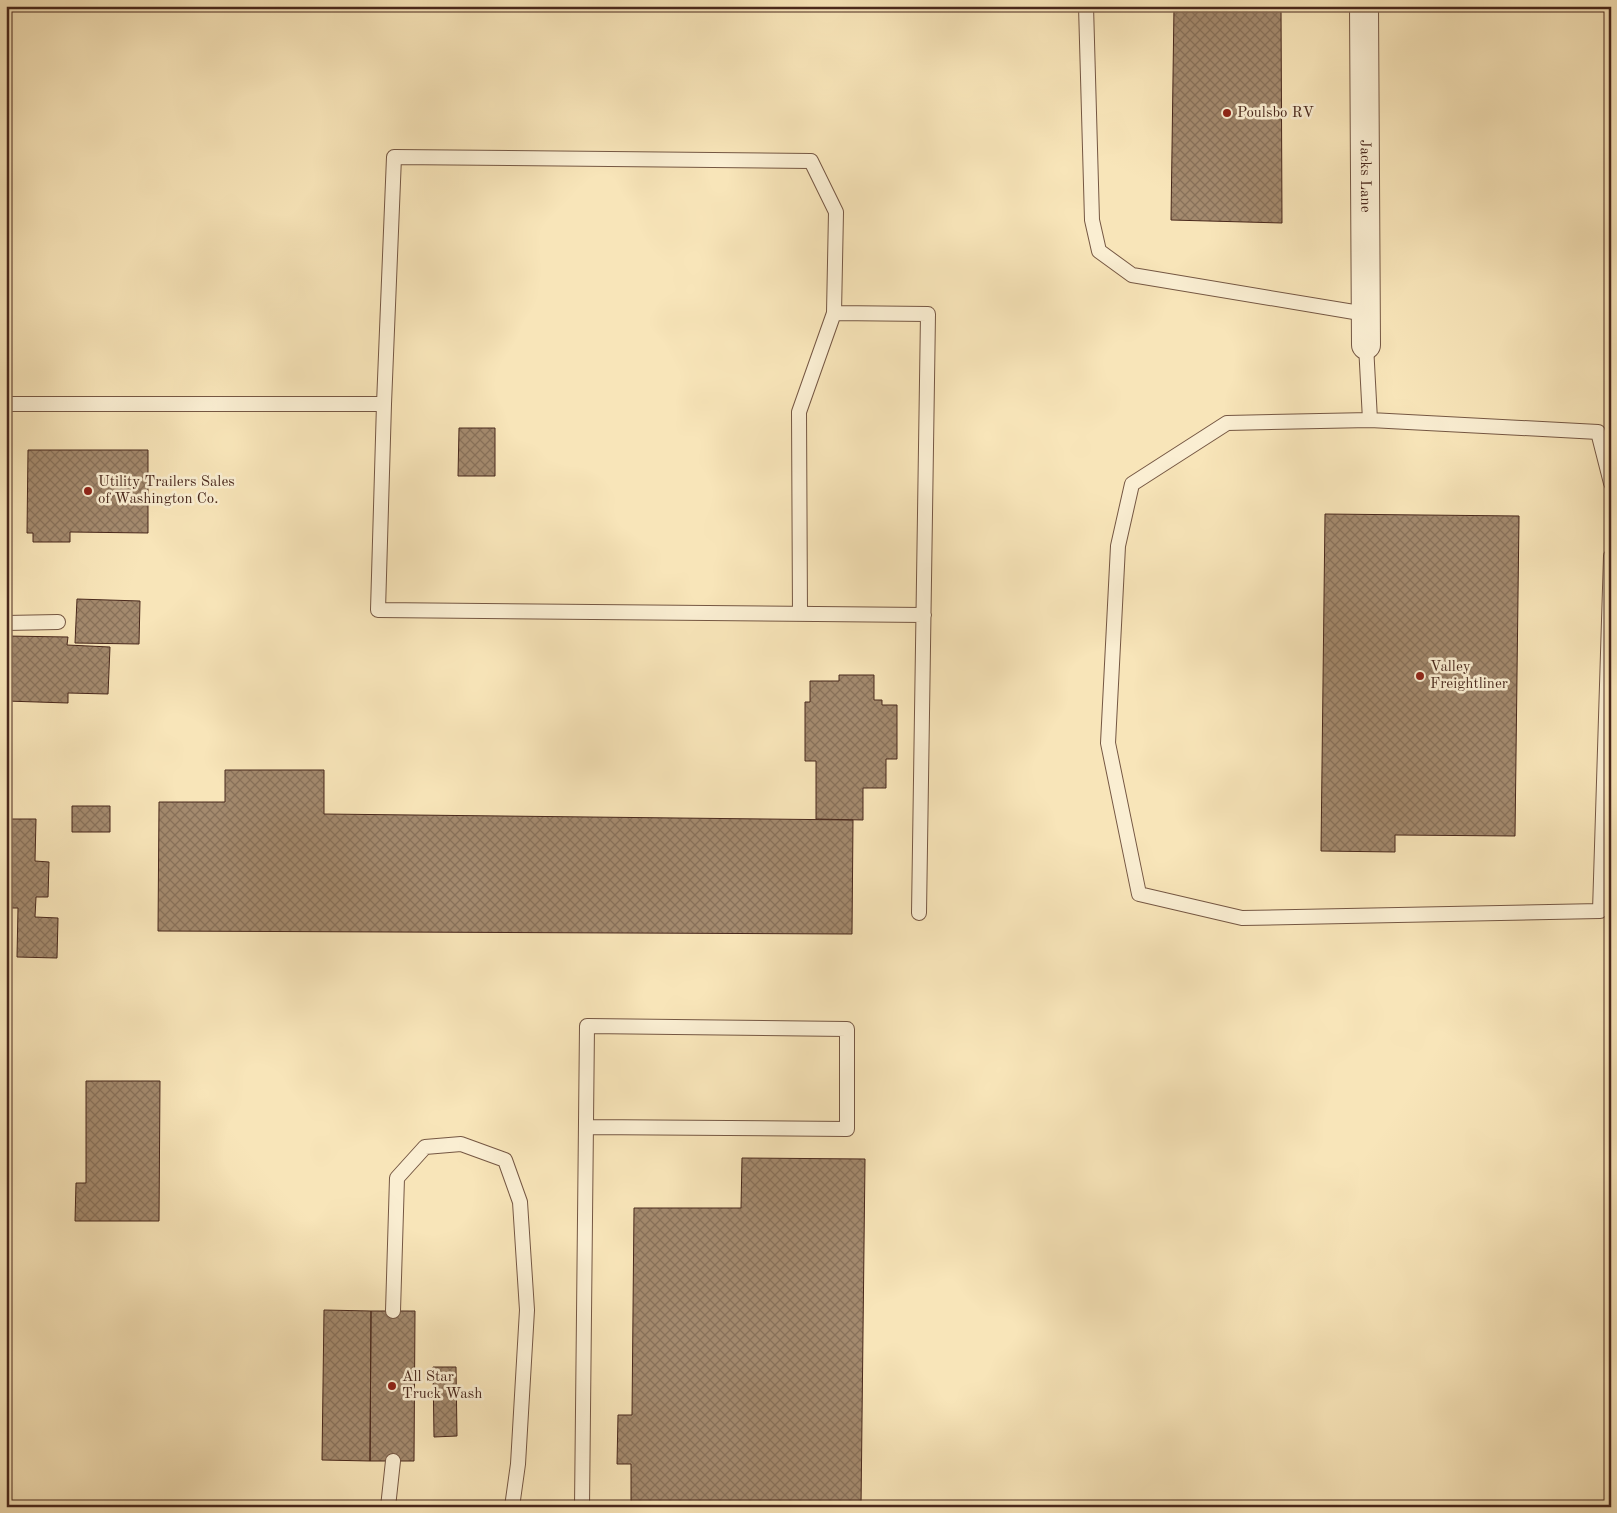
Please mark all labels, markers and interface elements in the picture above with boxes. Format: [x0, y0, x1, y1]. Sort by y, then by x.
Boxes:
place label: Poulsbo RV [1237, 106, 1314, 121]
marker: Poulsbo RV [1221, 107, 1233, 119]
street label: Jacks Lane [1357, 139, 1373, 213]
place label: Utility Trailers Sales of Washington Co. [98, 475, 235, 507]
marker: Utility Trailers Sales of Washington Co. [82, 485, 94, 497]
place label: Valley Freightliner [1430, 660, 1508, 692]
marker: Valley Freightliner [1414, 670, 1426, 682]
place label: All Star Truck Wash [402, 1370, 482, 1402]
marker: All Star Truck Wash [386, 1380, 398, 1392]

